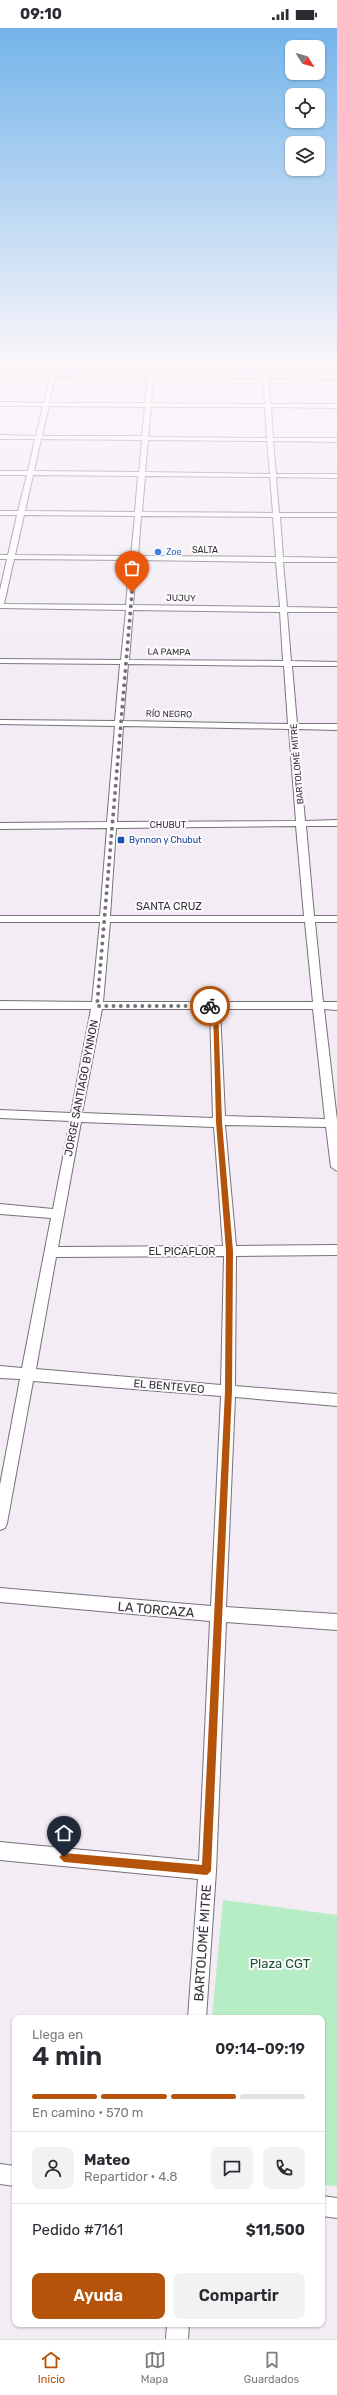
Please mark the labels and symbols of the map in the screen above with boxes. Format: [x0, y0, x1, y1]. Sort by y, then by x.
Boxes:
north arrow [285, 40, 325, 80]
street label: SALTA [192, 545, 218, 555]
marker: Zoe [153, 547, 163, 557]
place label: Zoe [166, 547, 181, 557]
pin [115, 551, 149, 592]
street label: JUJUY [166, 593, 196, 603]
street label: LA PAMPA [147, 647, 191, 657]
street label: RÍO NEGRO [146, 708, 192, 719]
street label: BARTOLOMÉ MITRE [287, 723, 306, 805]
street label: CHUBUT [150, 820, 186, 830]
marker: Bynnon y Chubut [116, 835, 126, 845]
place label: Bynnon y Chubut [129, 835, 202, 845]
street label: SANTA CRUZ [136, 900, 202, 913]
courier [190, 986, 230, 1026]
street label: JORGE SANTIAGO BYNNON [62, 1019, 101, 1158]
street label: EL PICAFLOR [148, 1245, 216, 1258]
street label: EL BENTEVEO [133, 1377, 205, 1396]
street label: LA TORCAZA [117, 1599, 195, 1620]
pin [47, 1816, 81, 1857]
street label: BARTOLOMÉ MITRE [191, 1884, 214, 2002]
park label: Plaza CGT [250, 1956, 311, 1971]

